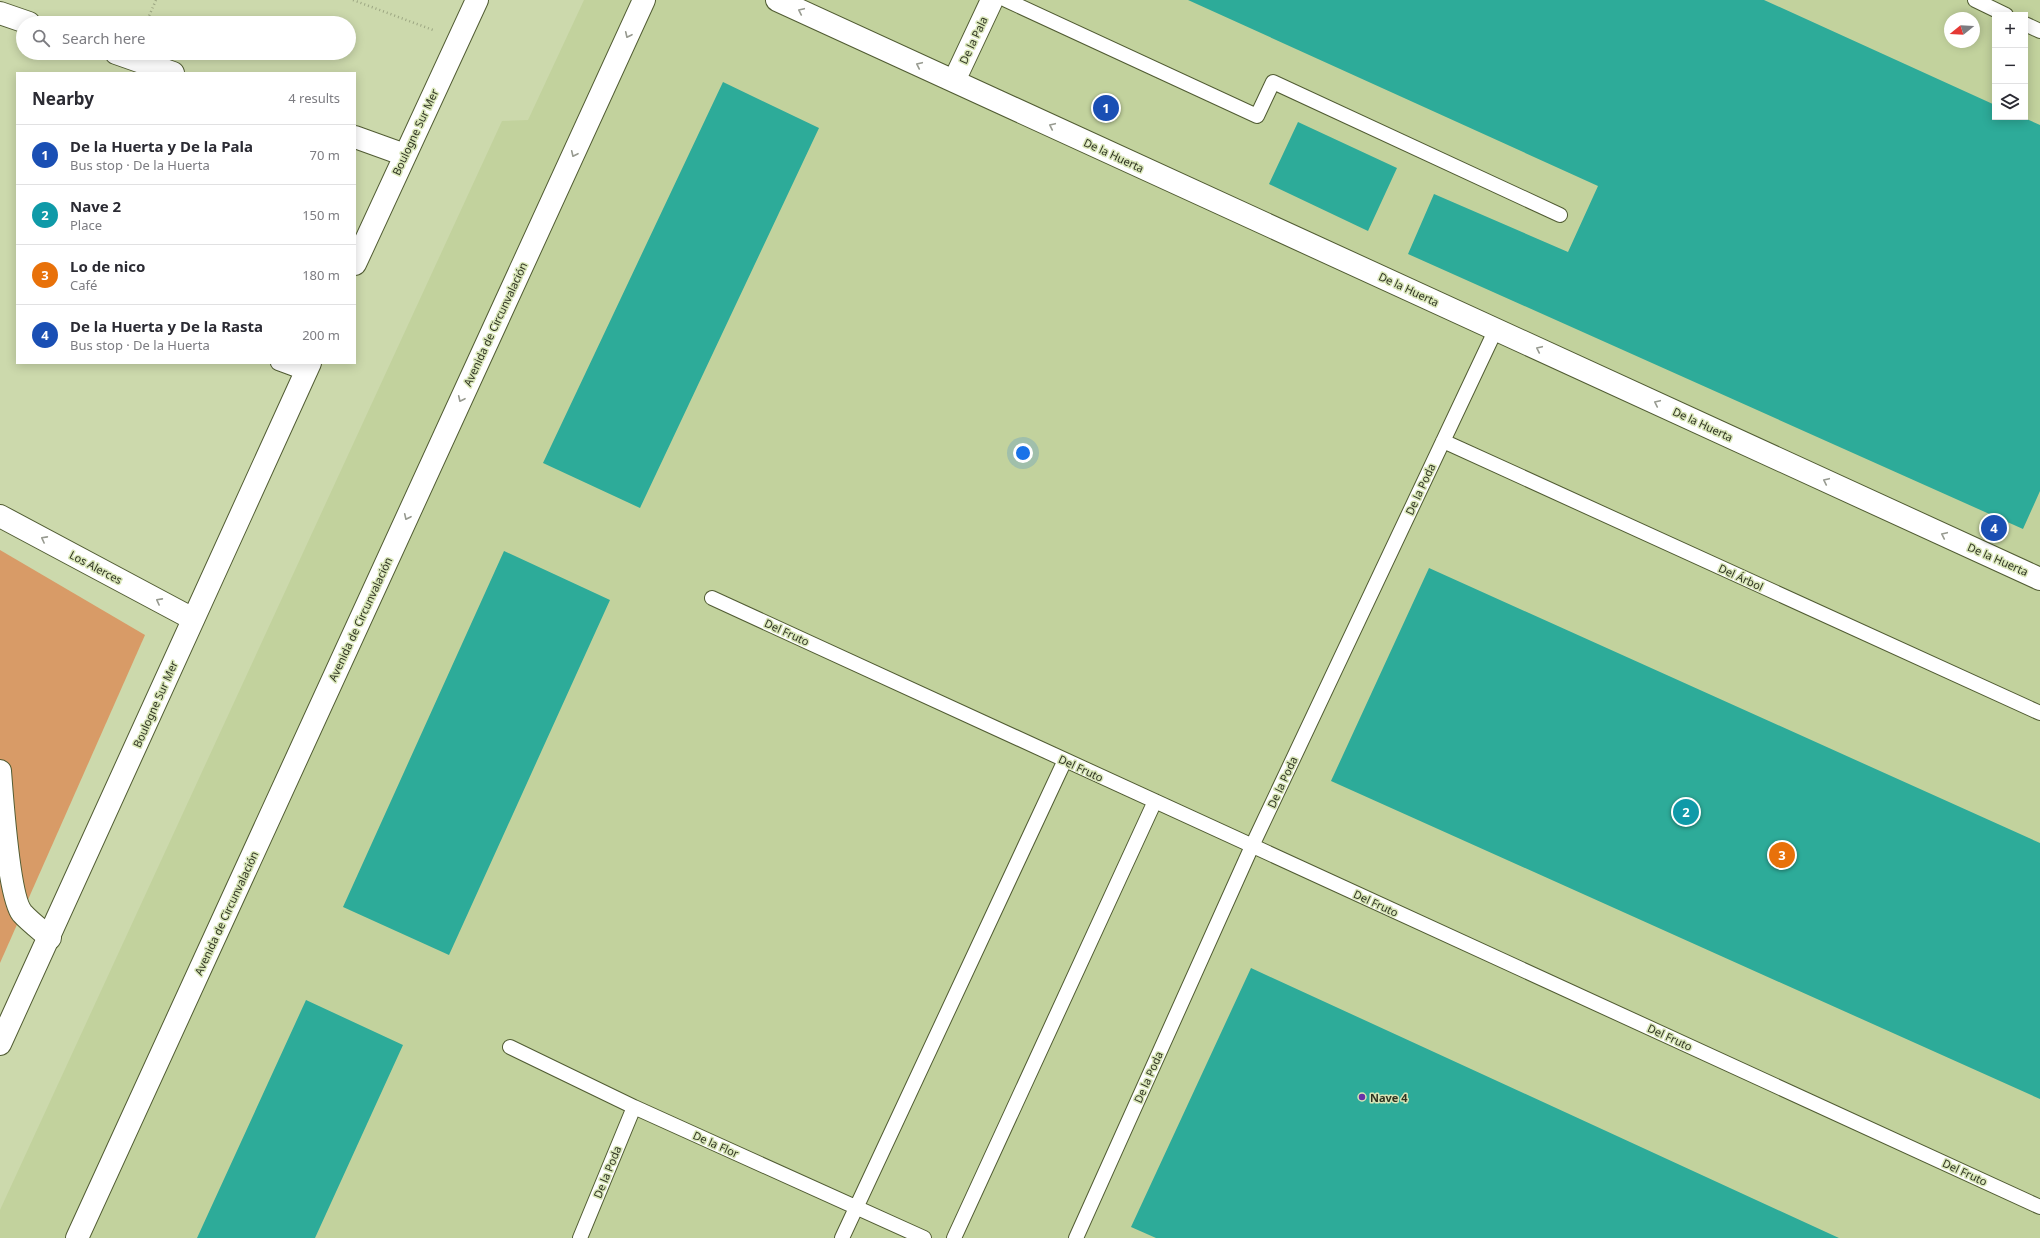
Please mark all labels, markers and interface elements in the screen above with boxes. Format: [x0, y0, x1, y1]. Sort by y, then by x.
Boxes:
one-way arrow [797, 8, 805, 16]
north arrow [1944, 12, 1980, 48]
map controls [1992, 12, 2028, 120]
button: + [1992, 12, 2028, 48]
street label: De la Pala [955, 14, 991, 66]
search box [16, 16, 356, 60]
icon: search [30, 27, 52, 49]
text: Search here [62, 28, 145, 48]
one-way arrow [625, 31, 633, 39]
button: − [1992, 48, 2028, 84]
one-way arrow [915, 62, 923, 70]
button: layers [1992, 84, 2028, 120]
street label: Boulogne Sur Mer [388, 86, 442, 178]
text: Nearby [32, 87, 94, 110]
text: 4 results [288, 89, 340, 107]
pin: 1 [1093, 93, 1119, 123]
one-way arrow [1049, 123, 1057, 131]
street label: De la Huerta [1081, 135, 1147, 175]
text: De la Huerta y De la Pala [70, 136, 253, 156]
text: 1 [41, 146, 49, 164]
text: 70 m [310, 146, 340, 164]
one-way arrow [571, 149, 579, 157]
text: Bus stop · De la Huerta [70, 156, 210, 174]
text: Nave 2 [70, 196, 121, 216]
text: 2 [41, 206, 49, 224]
text: 150 m [302, 206, 340, 224]
text: Place [70, 216, 102, 234]
text: Lo de nico [70, 256, 145, 276]
street label: Avenida de Circunvalación [460, 259, 530, 389]
text: 3 [41, 266, 49, 284]
text: 180 m [302, 266, 340, 284]
street label: De la Huerta [1376, 269, 1442, 309]
text: Café [70, 276, 97, 294]
text: De la Huerta y De la Rasta [70, 316, 263, 336]
text: 4 [41, 326, 49, 344]
text: 200 m [302, 326, 340, 344]
text: Bus stop · De la Huerta [70, 336, 210, 354]
one-way arrow [1535, 346, 1543, 354]
one-way arrow [458, 395, 466, 402]
one-way arrow [1654, 400, 1661, 408]
street label: De la Huerta [1670, 404, 1736, 444]
your location [1013, 443, 1033, 463]
street label: De la Poda [1402, 461, 1438, 517]
one-way arrow [1823, 478, 1830, 486]
one-way arrow [404, 513, 412, 520]
pin: 4 [1981, 513, 2007, 543]
one-way arrow [1941, 532, 1949, 540]
one-way arrow [41, 537, 48, 544]
street label: De la Huerta [1965, 539, 2031, 579]
street label: Los Alerces [67, 547, 125, 587]
street label: Avenida de Circunvalación [325, 554, 395, 684]
street label: Del Árbol [1716, 560, 1766, 594]
one-way arrow [155, 598, 163, 605]
street label: Del Fruto [762, 615, 812, 649]
street label: Boulogne Sur Mer [129, 658, 181, 750]
street label: Del Fruto [1056, 751, 1106, 785]
street label: De la Poda [1264, 754, 1300, 810]
pin: 2 [1673, 797, 1699, 827]
pin: 3 [1769, 840, 1795, 870]
street label: Avenida de Circunvalación [191, 848, 261, 978]
street label: Del Fruto [1351, 886, 1401, 920]
street label: Del Fruto [1645, 1020, 1695, 1054]
street label: De la Poda [1130, 1049, 1166, 1105]
place label: Nave 4 [1370, 1090, 1408, 1105]
marker: Nave 4 [1357, 1092, 1367, 1102]
street label: De la Flor [691, 1127, 742, 1161]
street label: De la Poda [590, 1144, 624, 1200]
street label: Del Fruto [1940, 1155, 1990, 1189]

